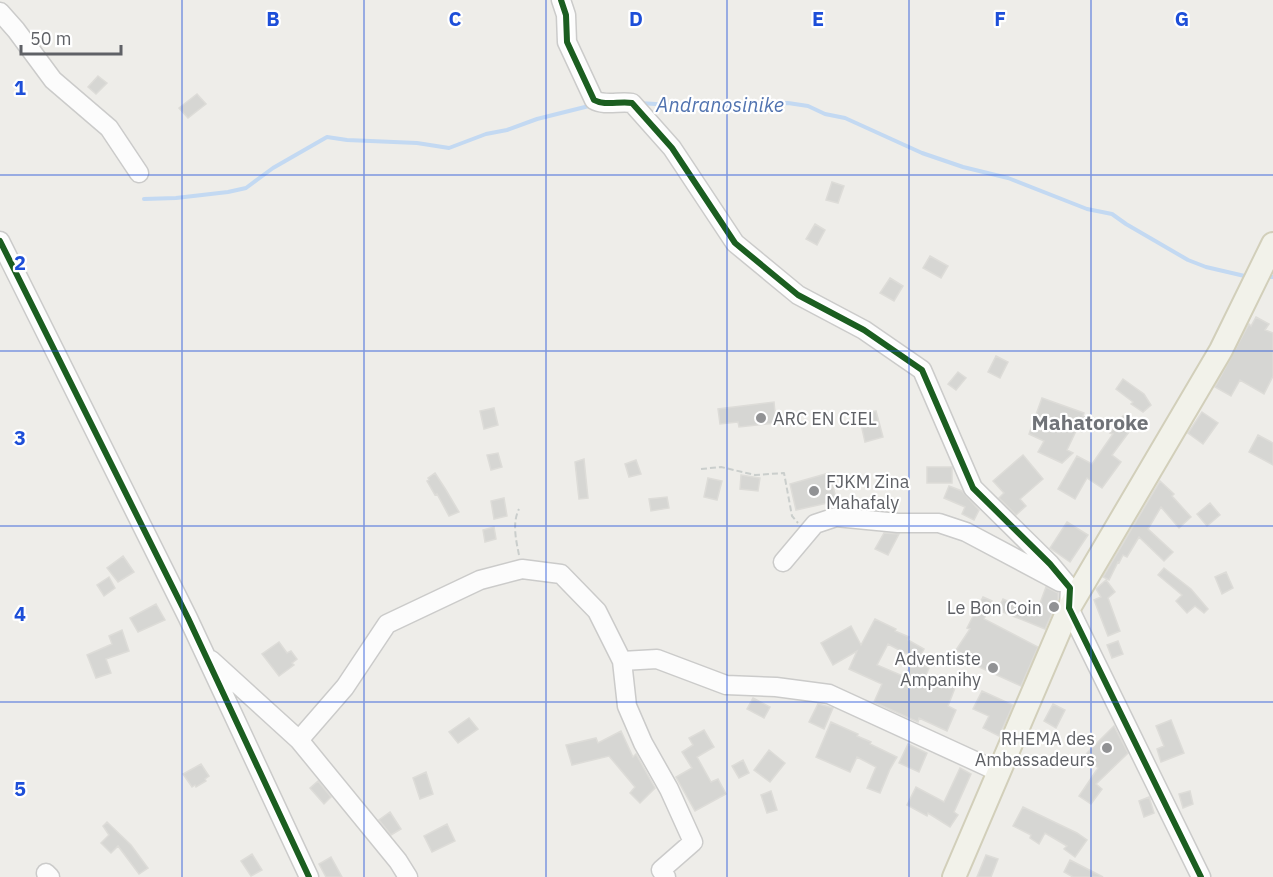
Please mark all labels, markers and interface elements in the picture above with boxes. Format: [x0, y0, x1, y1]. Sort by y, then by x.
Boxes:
text: B [266, 5, 280, 32]
text: C [448, 5, 462, 32]
text: D [629, 5, 643, 32]
text: E [812, 5, 824, 32]
text: F [994, 5, 1006, 32]
text: G [1175, 5, 1189, 32]
scale bar [21, 18, 122, 56]
text: 50 m [30, 27, 72, 50]
text: 1 [14, 74, 26, 101]
water label: Andranosinike [655, 91, 784, 118]
text: 2 [14, 249, 26, 276]
place label: ARC EN CIEL [773, 407, 877, 430]
district label: Mahatoroke [1032, 408, 1149, 436]
marker: ARC EN CIEL [754, 411, 768, 425]
text: 3 [14, 424, 26, 451]
place label: FJKM Zina Mahafaly [826, 470, 910, 514]
marker: FJKM Zina Mahafaly [807, 484, 821, 498]
place label: Le Bon Coin [947, 596, 1042, 619]
text: 4 [14, 600, 26, 627]
marker: Le Bon Coin [1047, 600, 1061, 614]
place label: Adventiste Ampanihy [895, 647, 981, 691]
marker: Adventiste Ampanihy [986, 661, 1000, 675]
place label: RHEMA des Ambassadeurs [975, 727, 1095, 771]
marker: RHEMA des Ambassadeurs [1100, 741, 1114, 755]
text: 5 [14, 775, 26, 802]

